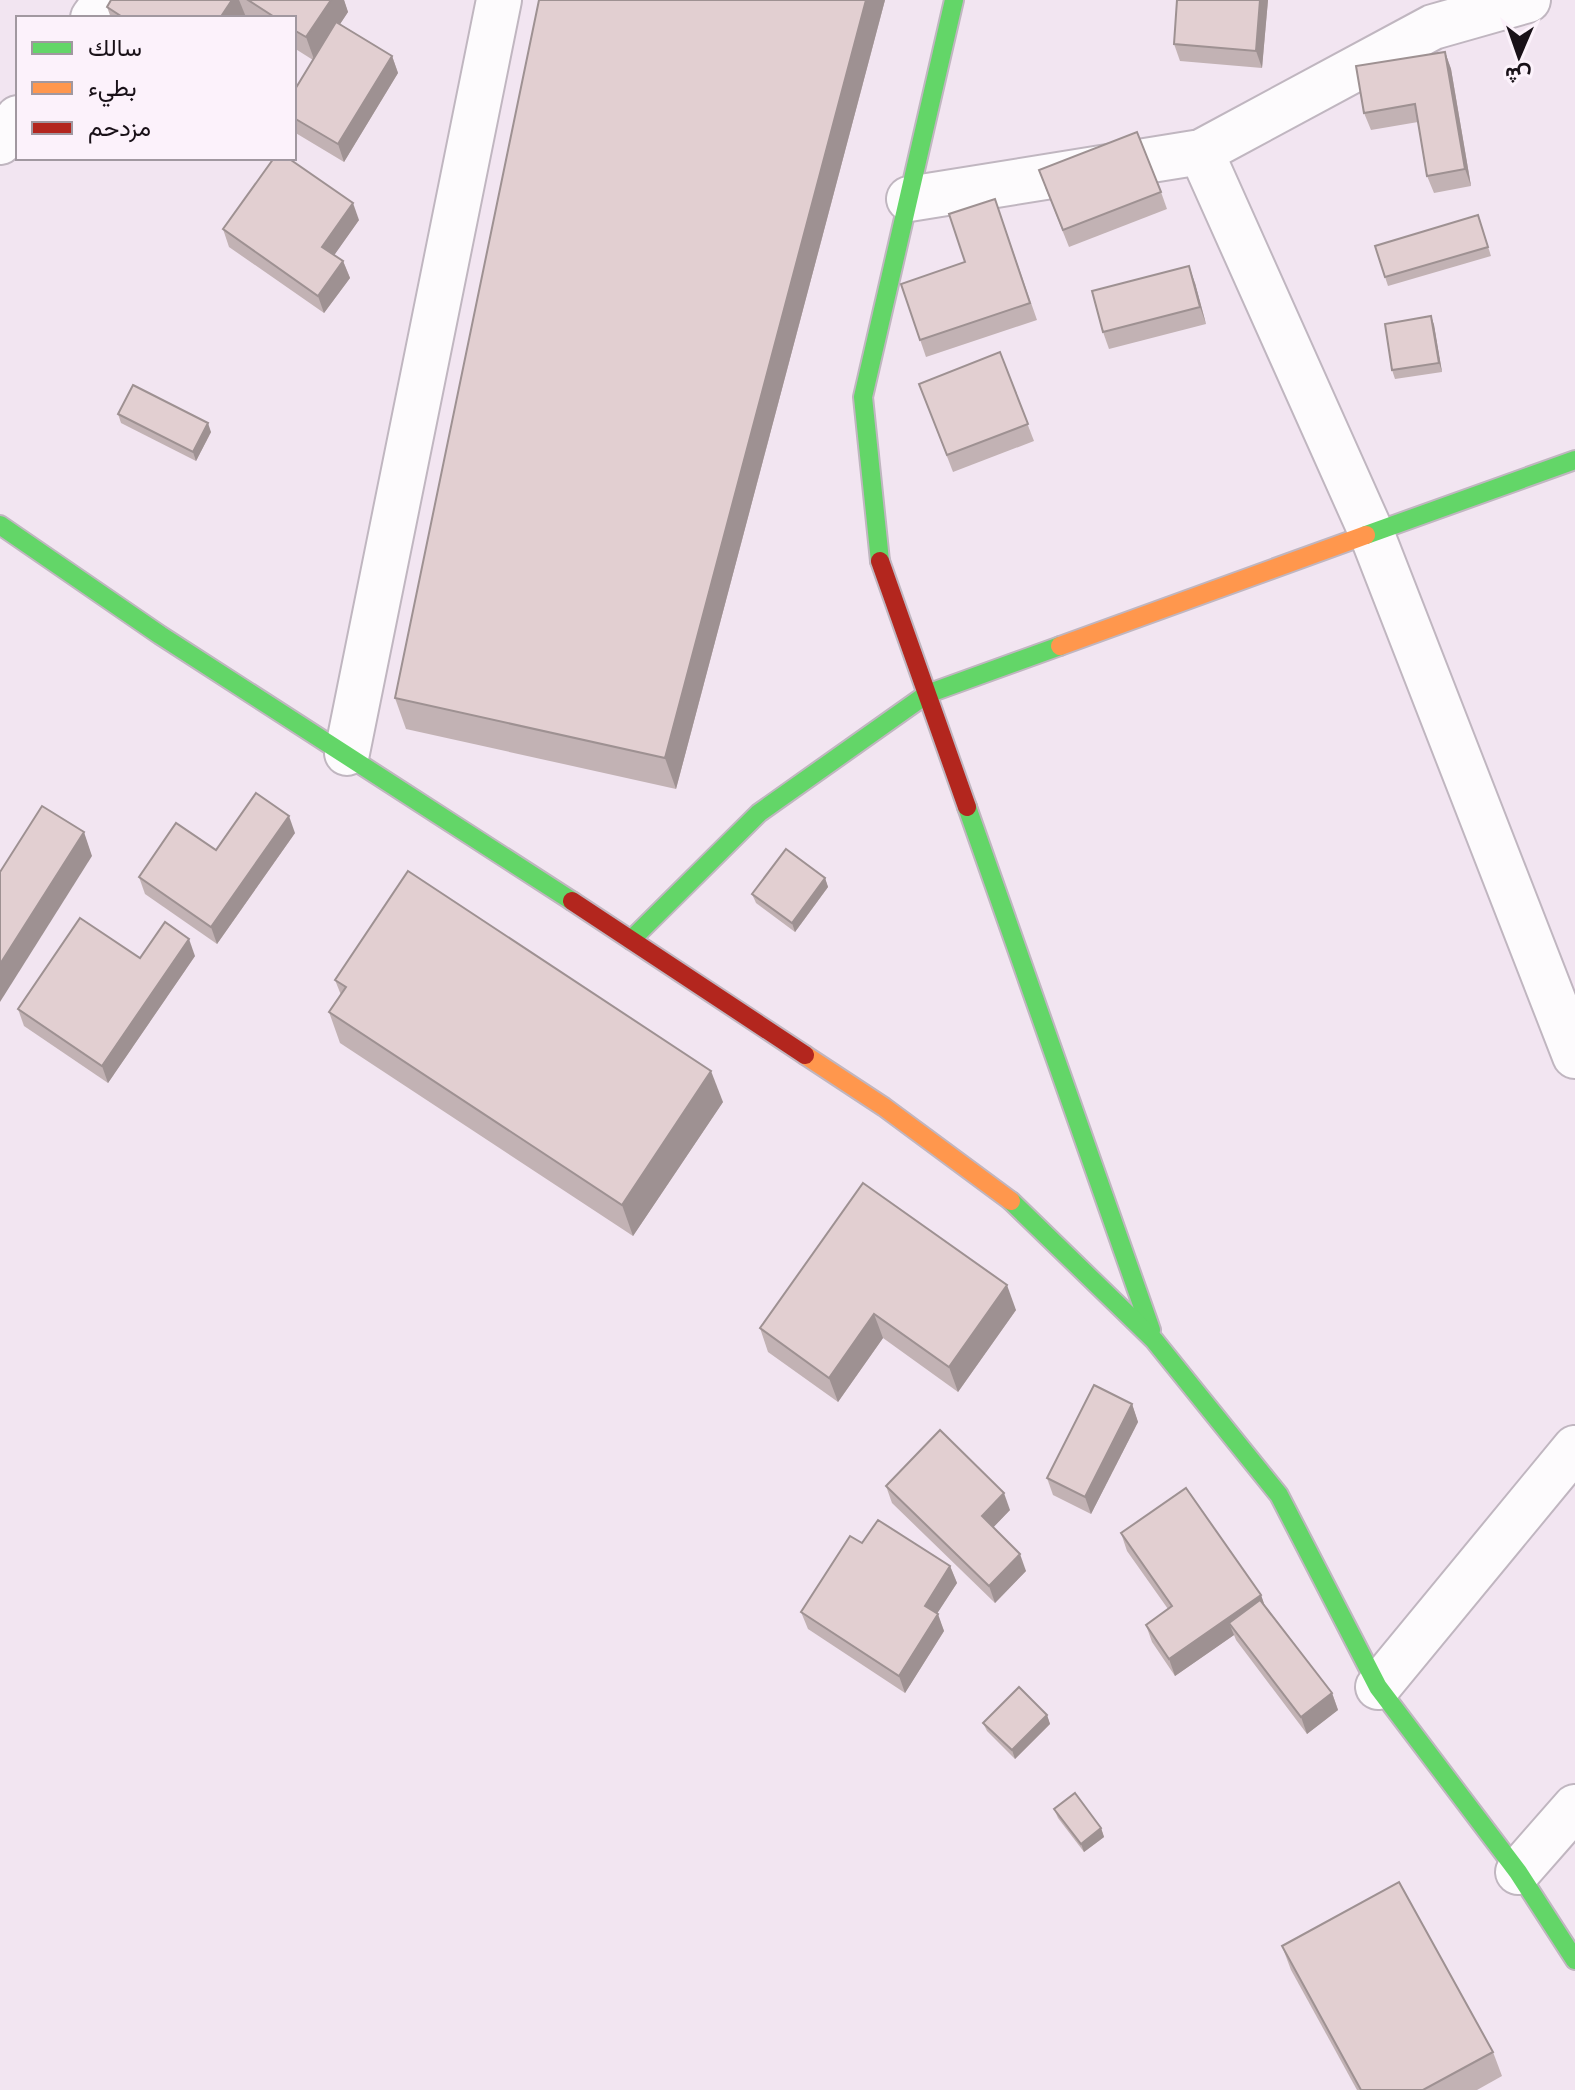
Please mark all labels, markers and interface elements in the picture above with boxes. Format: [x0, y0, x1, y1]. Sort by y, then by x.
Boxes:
legend [16, 16, 296, 160]
north arrow [1479, 16, 1559, 96]
text: سالك [88, 30, 142, 63]
text: ش [1505, 62, 1532, 92]
text: بطيء [88, 70, 137, 107]
text: مزدحم [88, 110, 151, 144]

